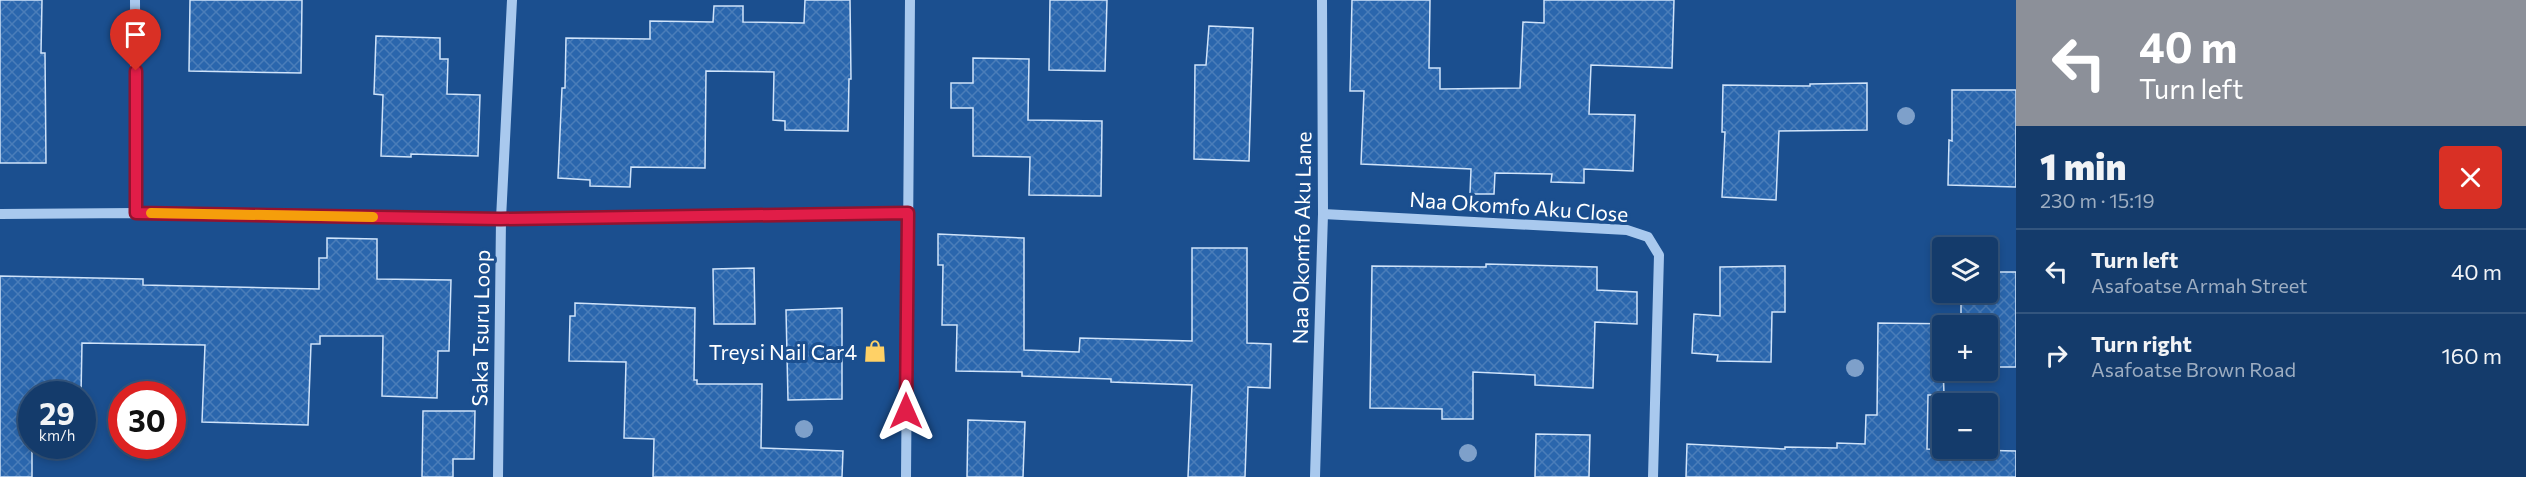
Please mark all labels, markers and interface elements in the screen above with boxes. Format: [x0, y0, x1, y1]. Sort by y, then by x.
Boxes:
pin [110, 9, 161, 71]
icon: arrive [119, 18, 152, 51]
text: 40 m [2139, 20, 2237, 72]
icon: left [2040, 24, 2118, 102]
text: Turn left [2139, 72, 2243, 105]
street label: Naa Okomfo Aku Lane [1287, 131, 1315, 345]
text: 1 min [2040, 143, 2126, 187]
button: close [2439, 146, 2502, 209]
street label: Naa Okomfo Aku Close [1409, 186, 1629, 226]
text: 230 m · 15:19 [2040, 188, 2155, 212]
map controls [1932, 237, 1998, 459]
button: layers [1932, 237, 1998, 303]
text: Turn left [2091, 246, 2178, 273]
street label: Saka Tsuru Loop [466, 250, 494, 406]
icon: left [2040, 255, 2073, 288]
text: 40 m [2451, 258, 2502, 285]
text: Asafoatse Armah Street [2091, 273, 2307, 297]
button: + [1932, 315, 1998, 381]
text: Turn right [2091, 330, 2192, 357]
shop icon: Treysi Nail Car4 [862, 338, 888, 364]
place label: Treysi Nail Car4 [709, 339, 857, 364]
icon: right [2040, 339, 2073, 372]
text: 160 m [2441, 342, 2502, 369]
text: Asafoatse Brown Road [2091, 357, 2296, 381]
position arrow [874, 379, 938, 443]
speed limit sign: 30 [108, 381, 186, 459]
button: − [1932, 393, 1998, 459]
text: 29 [39, 394, 75, 431]
text: km/h [39, 426, 75, 444]

